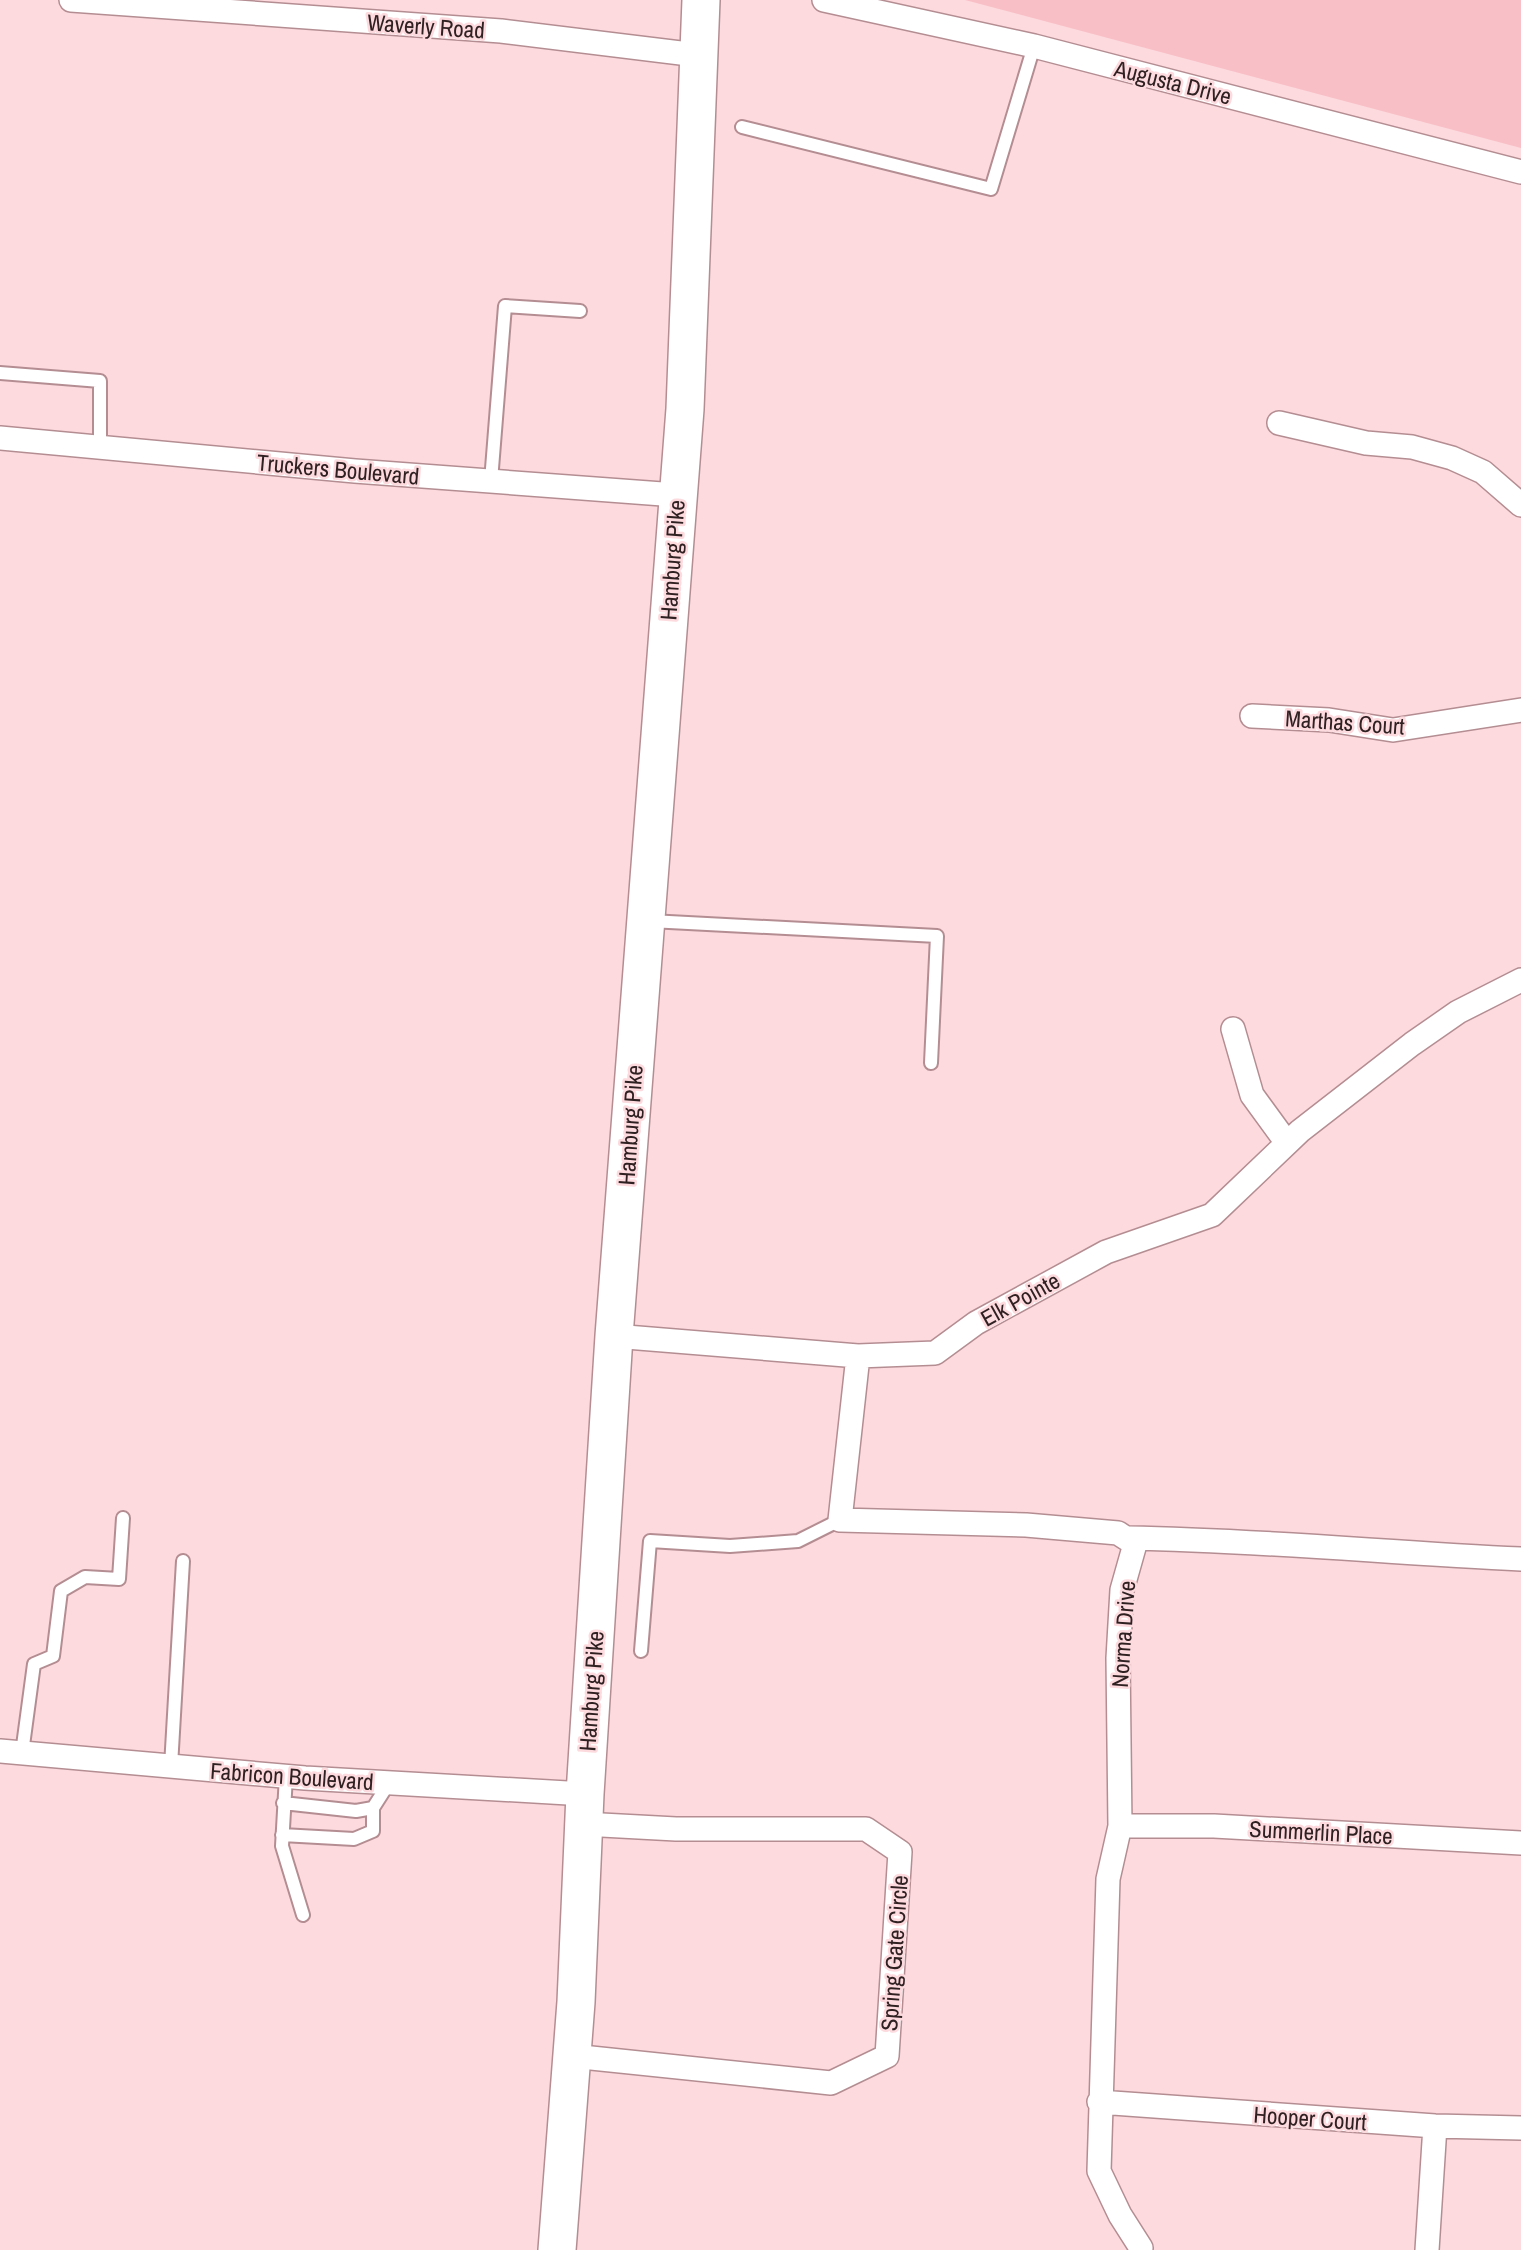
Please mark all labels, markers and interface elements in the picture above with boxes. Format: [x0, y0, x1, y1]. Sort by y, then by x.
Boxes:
street label: Waverly Road [366, 6, 486, 46]
street label: Augusta Drive [1110, 52, 1235, 111]
street label: Truckers Boulevard [256, 446, 420, 492]
street label: Hamburg Pike [652, 499, 692, 621]
street label: Marthas Court [1284, 702, 1406, 742]
street label: Hamburg Pike [610, 1064, 650, 1186]
street label: Elk Pointe [975, 1265, 1065, 1333]
street label: Norma Drive [1104, 1580, 1142, 1688]
street label: Hamburg Pike [571, 1630, 611, 1752]
street label: Fabricon Boulevard [209, 1755, 375, 1797]
street label: Summerlin Place [1248, 1813, 1394, 1851]
street label: Spring Gate Circle [873, 1874, 915, 2032]
street label: Hooper Court [1252, 2099, 1368, 2137]

